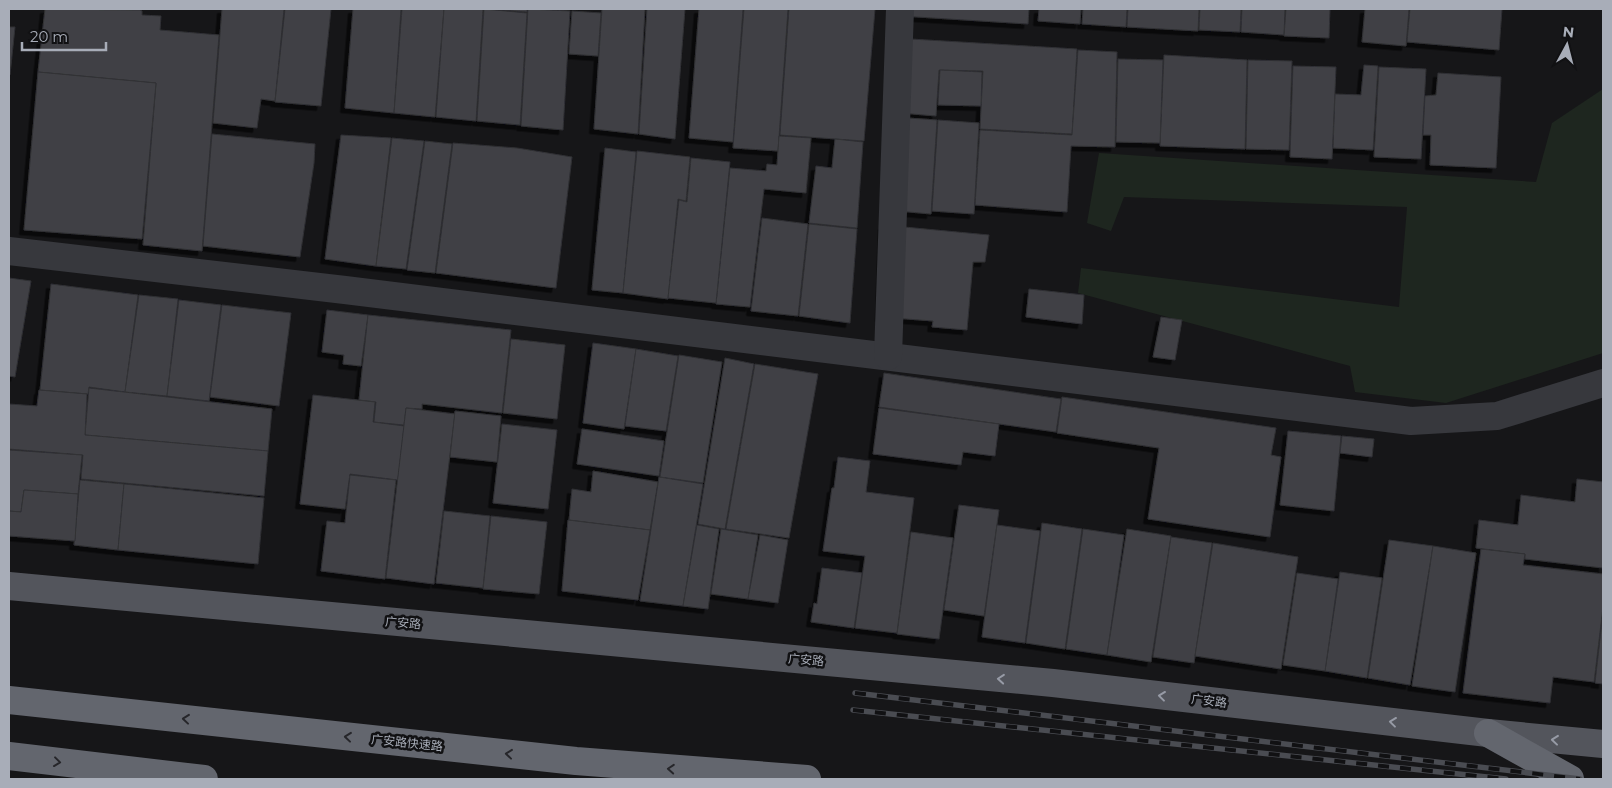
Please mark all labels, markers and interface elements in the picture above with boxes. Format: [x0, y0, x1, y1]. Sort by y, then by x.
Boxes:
scale bar [22, 20, 106, 52]
north arrow [1542, 20, 1592, 70]
text: N [1562, 22, 1575, 42]
text: 20 m [30, 27, 68, 46]
street label: 广安路 [384, 613, 422, 632]
street label: 广安路 [787, 650, 825, 669]
one-way arrow [996, 673, 1004, 684]
one-way arrow [1158, 691, 1166, 702]
street label: 广安路 [1190, 691, 1228, 710]
one-way arrow [182, 714, 190, 725]
one-way arrow [1389, 717, 1397, 728]
street label: 广安路快速路 [370, 731, 444, 754]
one-way arrow [343, 732, 351, 743]
one-way arrow [1550, 734, 1558, 745]
one-way arrow [505, 749, 513, 760]
one-way arrow [53, 756, 61, 767]
one-way arrow [667, 763, 675, 774]

